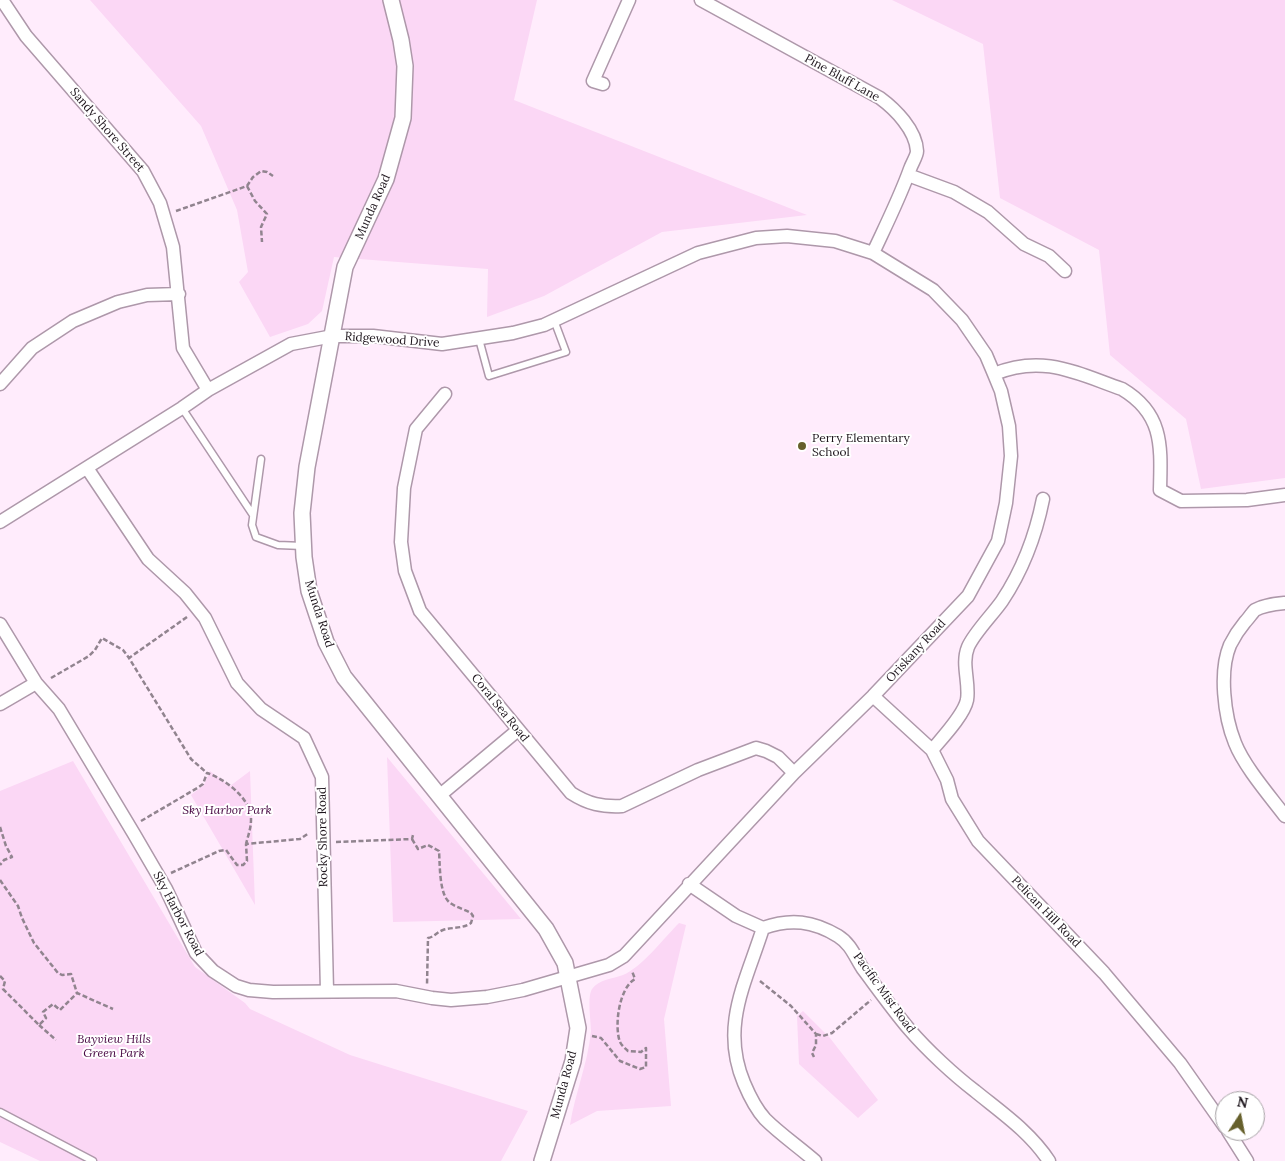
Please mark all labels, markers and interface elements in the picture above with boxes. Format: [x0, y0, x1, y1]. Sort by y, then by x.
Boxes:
street label: Pine Bluff Lane [802, 51, 882, 105]
street label: Sandy Shore Street [67, 85, 147, 175]
street label: Munda Road [352, 172, 394, 242]
street label: Ridgewood Drive [344, 330, 440, 350]
place label: Perry Elementary School [812, 432, 910, 460]
marker: Perry Elementary School [796, 440, 808, 452]
street label: Munda Road [301, 579, 337, 649]
street label: Oriskany Road [883, 617, 949, 685]
street label: Coral Sea Road [468, 671, 532, 745]
street label: Rocky Shore Road [315, 787, 331, 887]
park label: Sky Harbor Park [182, 804, 272, 818]
street label: Sky Harbor Road [150, 869, 206, 959]
street label: Pelican Hill Road [1008, 873, 1084, 951]
street label: Pacific Mist Road [850, 950, 918, 1036]
park label: Bayview Hills Green Park [77, 1033, 151, 1061]
street label: Munda Road [548, 1049, 580, 1121]
north arrow [1215, 1091, 1265, 1141]
text: N [1236, 1092, 1250, 1112]

